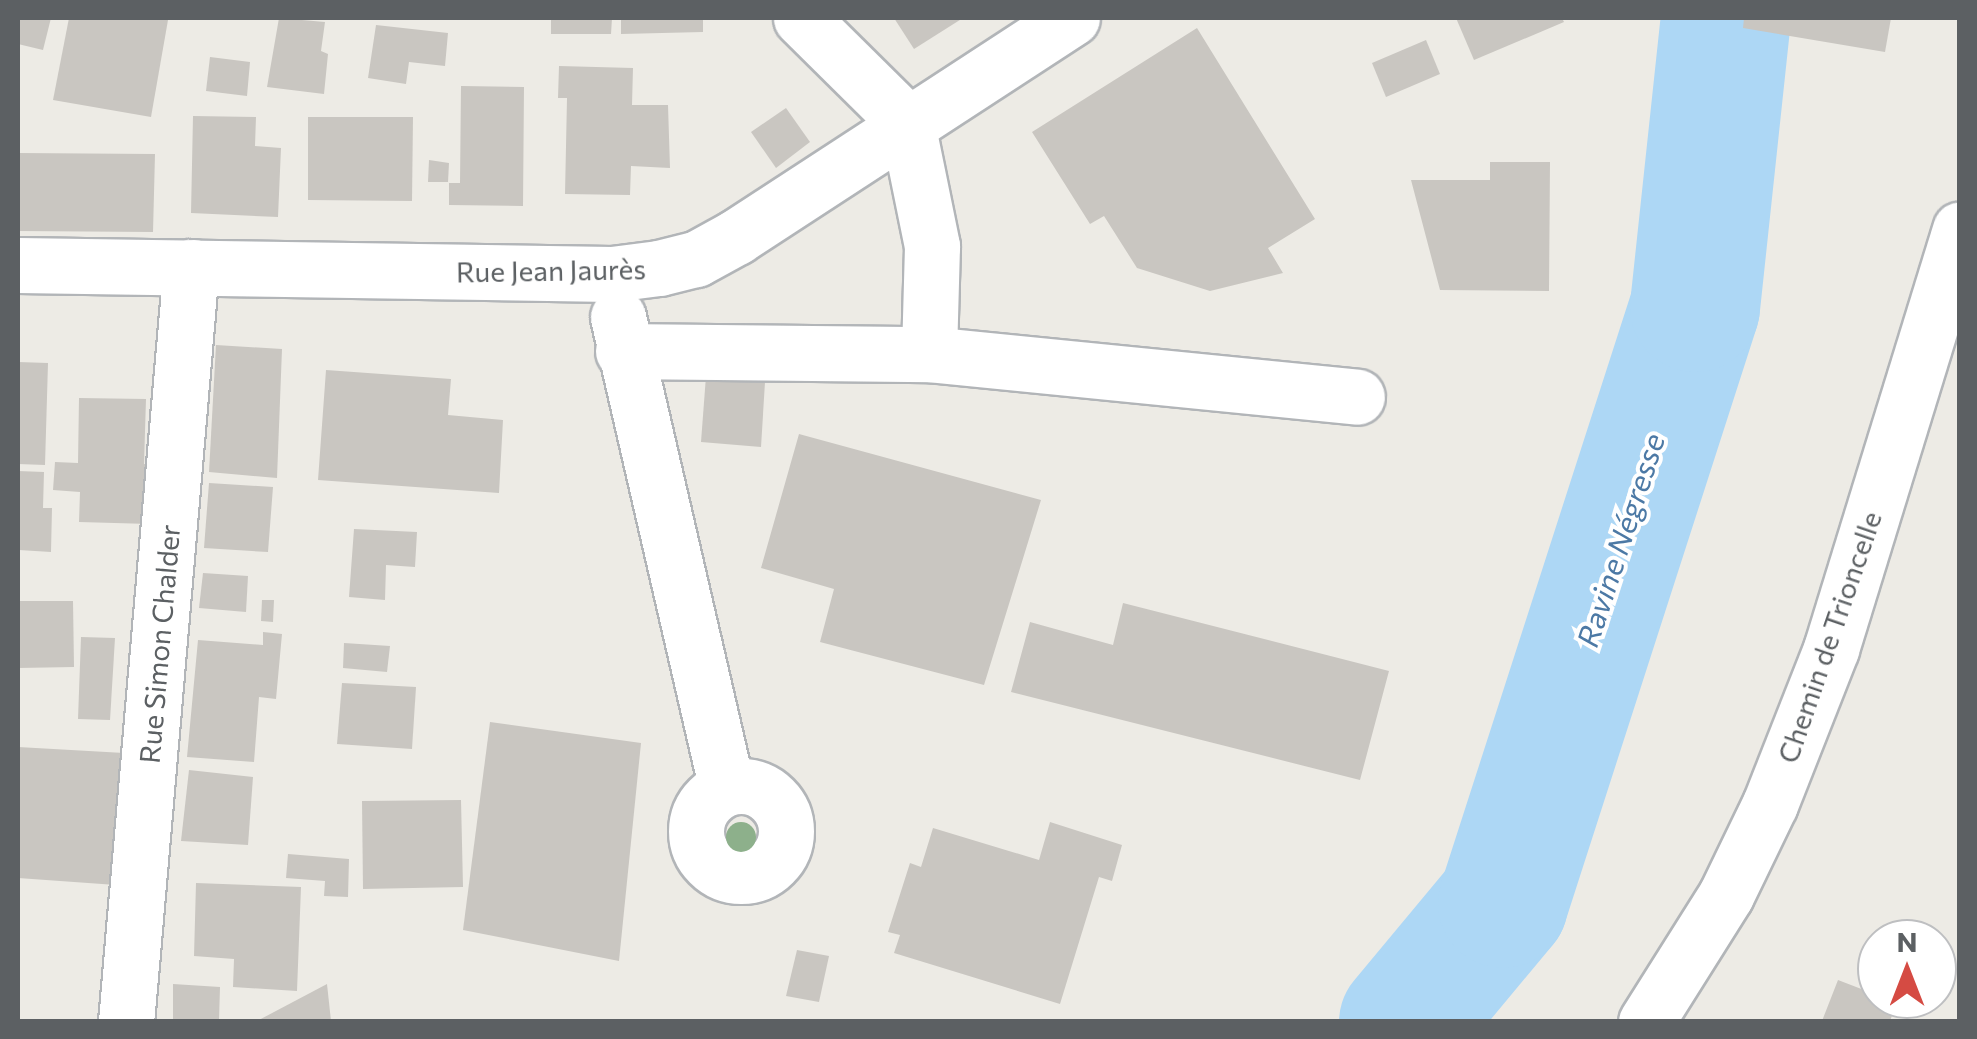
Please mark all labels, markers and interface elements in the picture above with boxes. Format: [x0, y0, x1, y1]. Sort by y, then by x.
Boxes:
street label: Rue Jean Jaurès [456, 252, 646, 288]
water label: Ravine Négresse [1569, 429, 1671, 651]
street label: Chemin de Trioncelle [1770, 507, 1888, 767]
street label: Rue Simon Chalder [132, 523, 186, 765]
north arrow [1857, 919, 1957, 1019]
text: N [1897, 924, 1918, 958]

